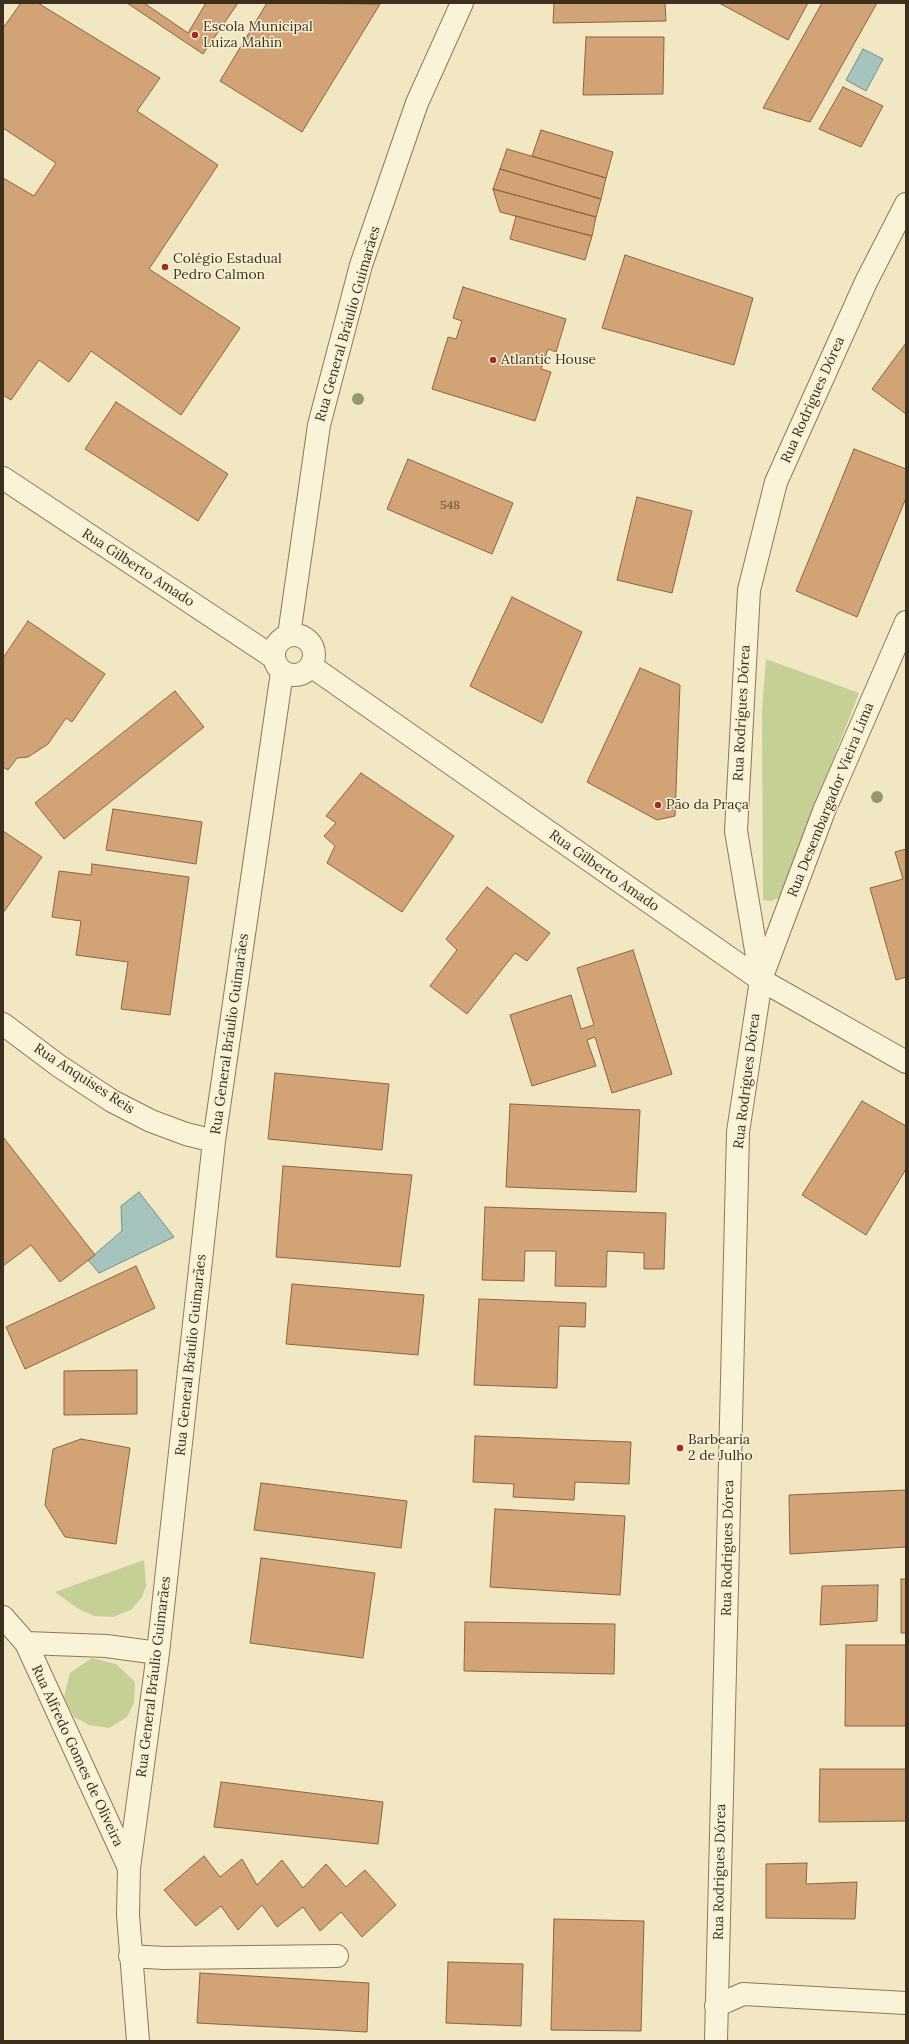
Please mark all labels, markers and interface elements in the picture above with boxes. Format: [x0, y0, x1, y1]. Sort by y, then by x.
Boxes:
place label: Escola Municipal Luiza Mahin [203, 19, 313, 52]
marker: Escola Municipal Luiza Mahin [190, 30, 200, 40]
street label: Rua General Bráulio Guimarães [312, 224, 384, 424]
place label: Colégio Estadual Pedro Calmon [173, 251, 282, 284]
marker: Colégio Estadual Pedro Calmon [160, 262, 170, 272]
street label: Rua Rodrigues Dórea [778, 334, 848, 466]
place label: Atlantic House [501, 352, 596, 368]
marker: Atlantic House [488, 355, 498, 365]
house number: 548 [440, 499, 460, 513]
street label: Rua Gilberto Amado [79, 525, 197, 611]
street label: Rua Rodrigues Dórea [730, 644, 754, 782]
street label: Rua Desembargador Vieira Lima [784, 700, 878, 900]
place label: Pão da Praça [666, 797, 749, 813]
marker: Pão da Praça [653, 800, 663, 810]
street label: Rua Gilberto Amado [546, 827, 662, 915]
street label: Rua General Bráulio Guimarães [208, 932, 252, 1136]
street label: Rua Rodrigues Dórea [730, 1012, 764, 1150]
street label: Rua Anquises Reis [31, 1040, 137, 1118]
street label: Rua General Bráulio Guimarães [172, 1253, 210, 1457]
place label: Barbearia 2 de Julho [688, 1432, 753, 1464]
marker: Barbearia 2 de Julho [675, 1443, 685, 1453]
street label: Rua Rodrigues Dórea [718, 1480, 738, 1616]
street label: Rua General Bráulio Guimarães [133, 1575, 175, 1779]
street label: Rua Alfredo Gomes de Oliveira [27, 1663, 127, 1849]
street label: Rua Rodrigues Dórea [710, 1804, 730, 1940]

